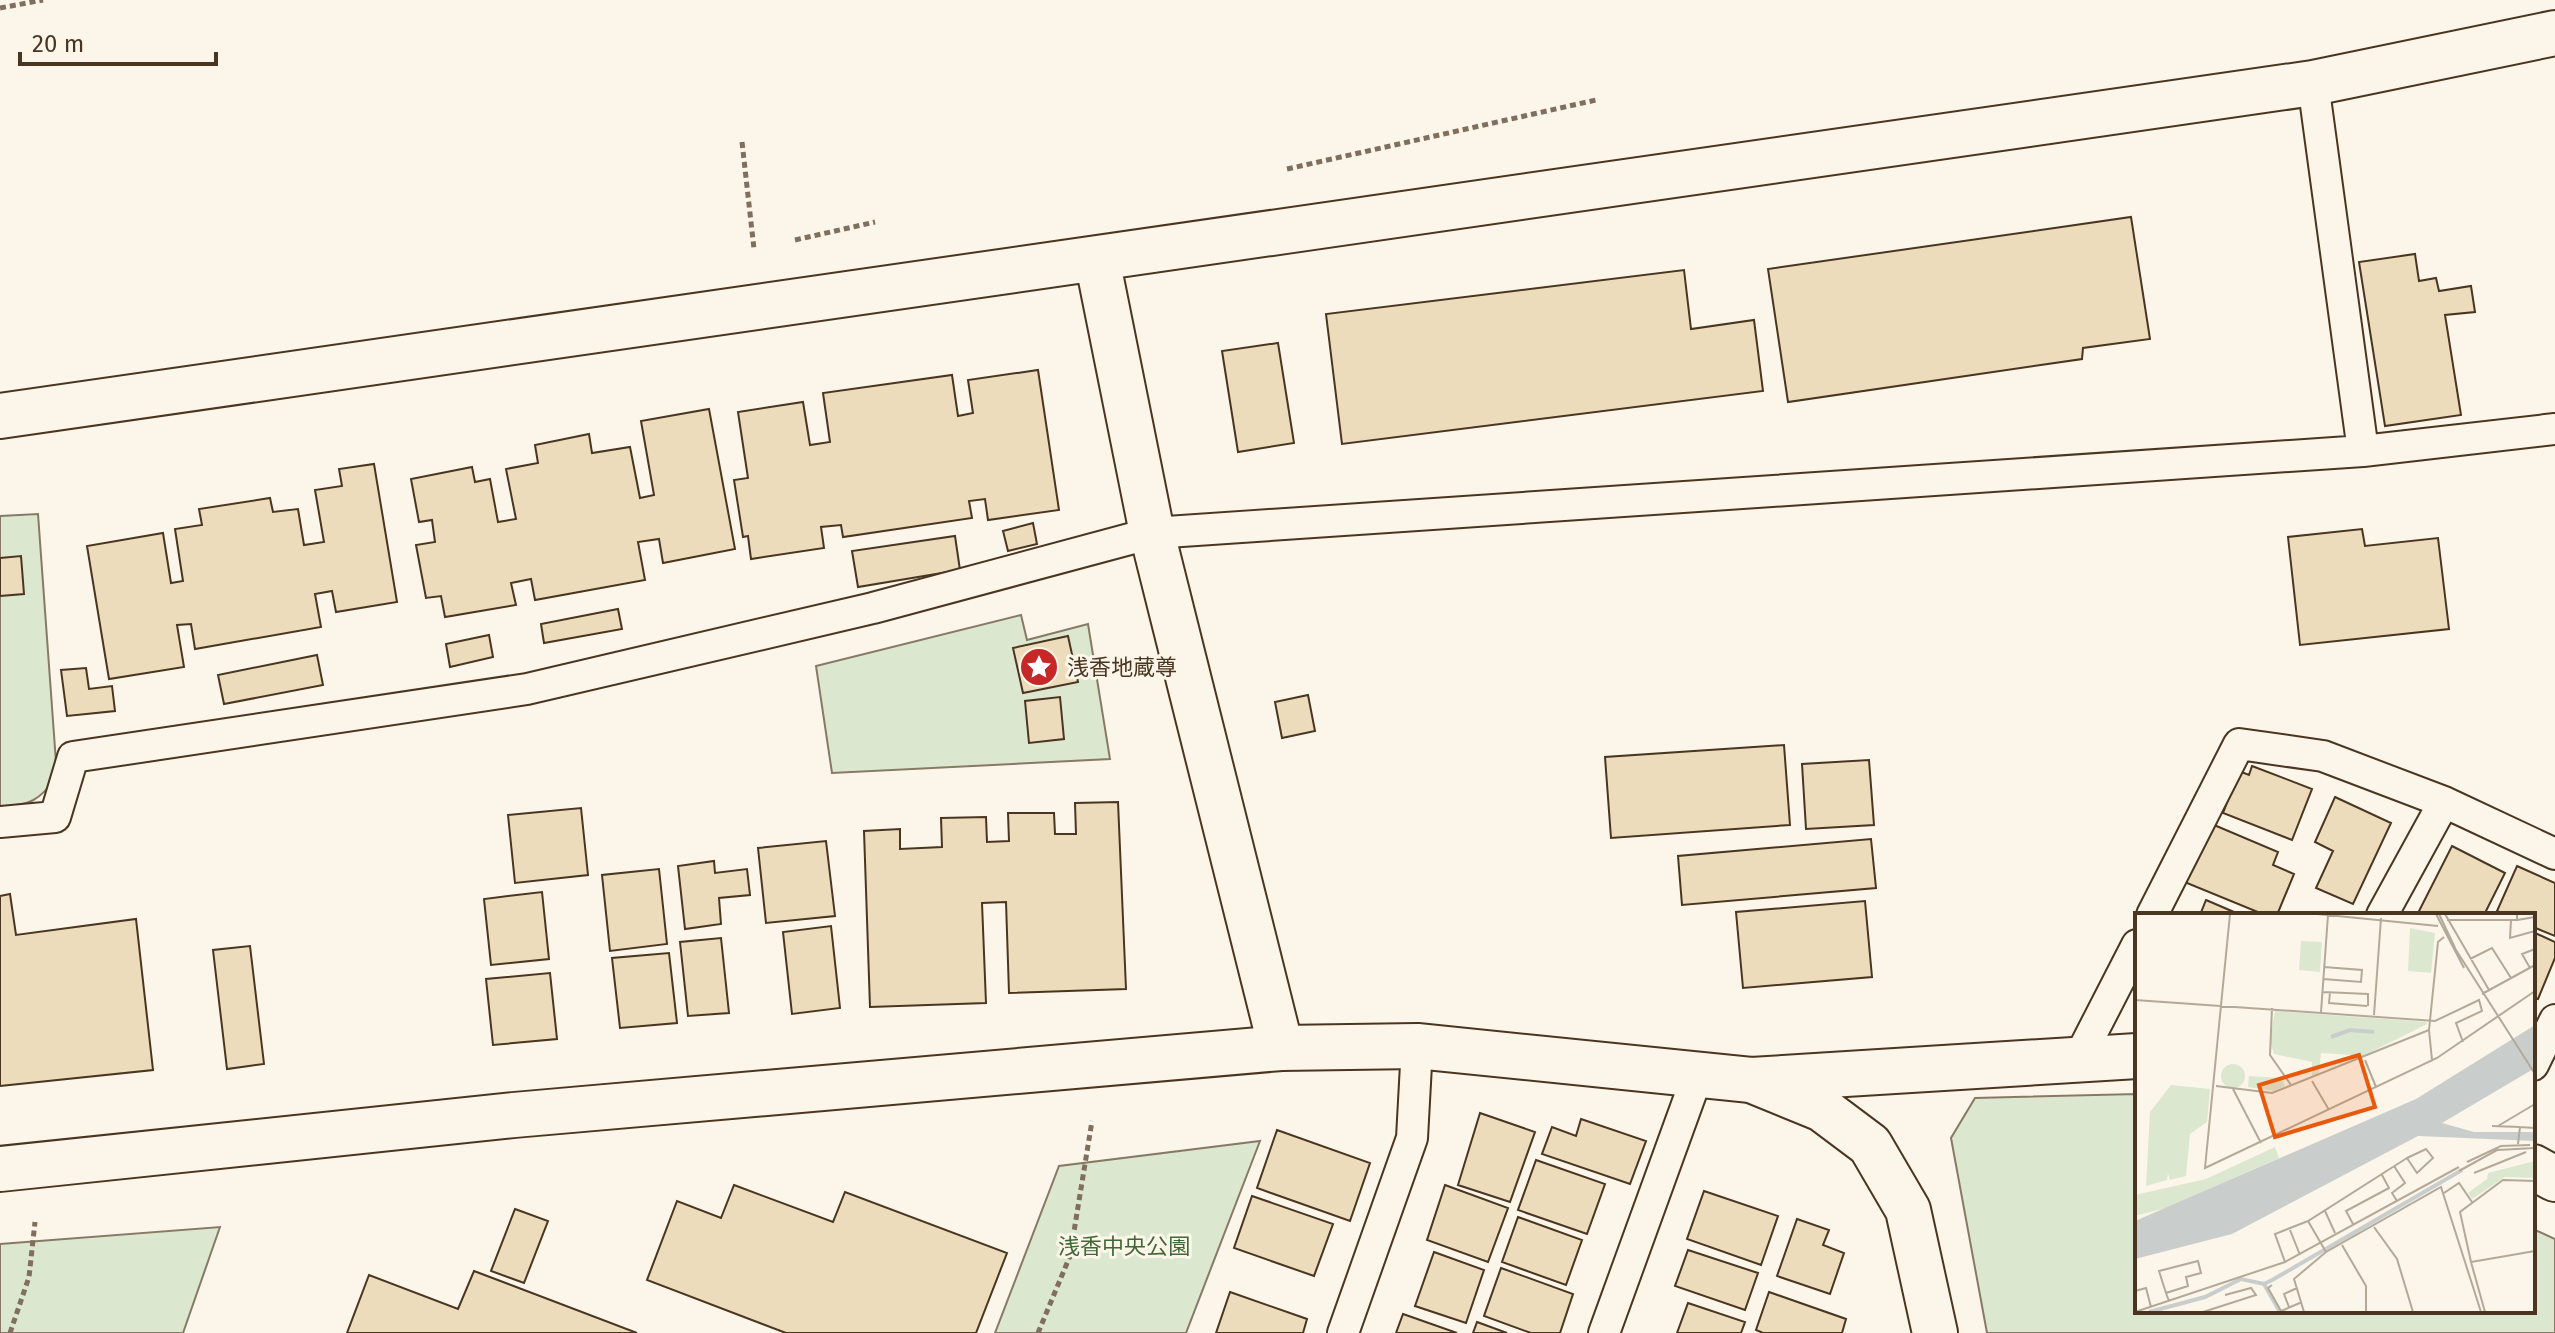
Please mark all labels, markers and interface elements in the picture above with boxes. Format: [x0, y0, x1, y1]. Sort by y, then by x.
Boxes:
scale bar [20, 16, 216, 66]
text: 20 m [32, 30, 84, 58]
place icon: 浅香地蔵尊 [1018, 646, 1060, 688]
place label: 浅香地蔵尊 [1067, 654, 1177, 681]
inset map [2135, 913, 2535, 1313]
park label: 浅香中央公園 [1058, 1233, 1190, 1260]

